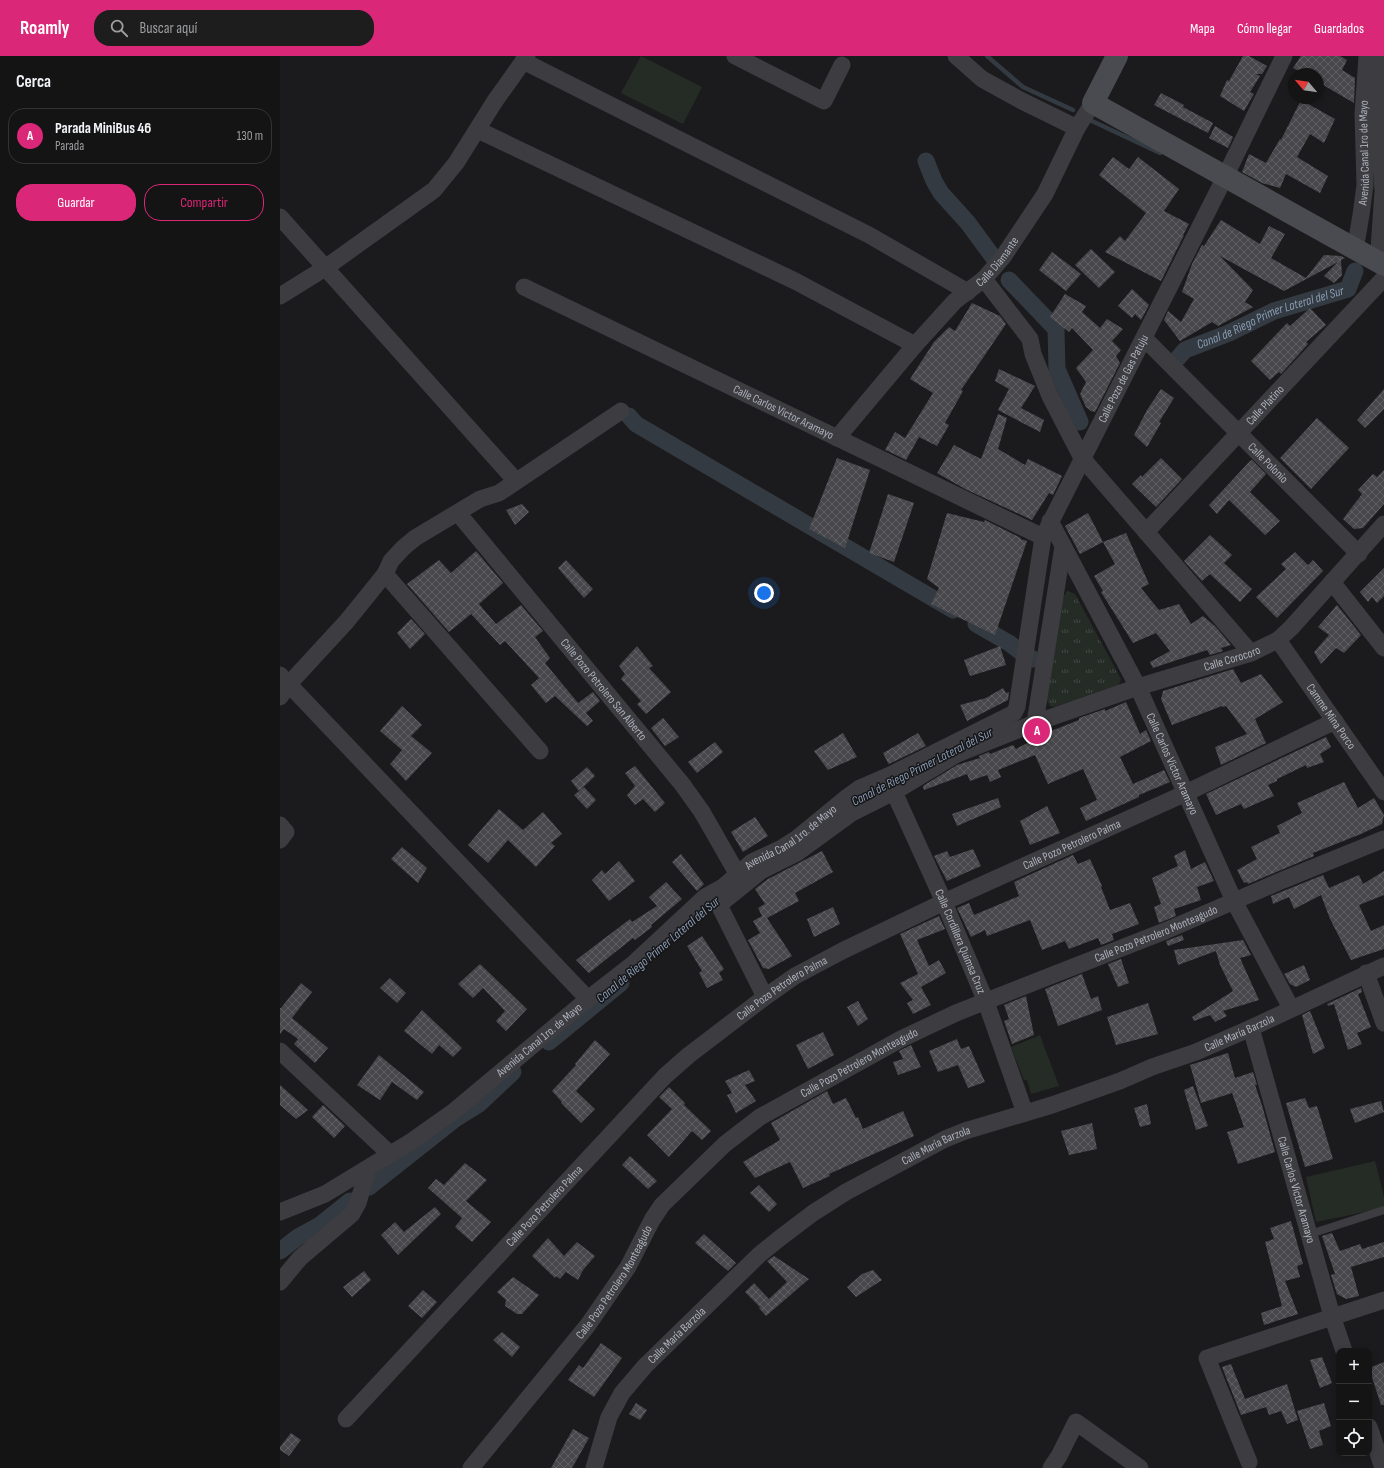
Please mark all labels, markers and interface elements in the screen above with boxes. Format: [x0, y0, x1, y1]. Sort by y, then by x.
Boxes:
search box [94, 10, 374, 46]
text: Roamly [20, 17, 70, 40]
icon: search [108, 17, 130, 39]
text: Buscar aquí [140, 19, 197, 38]
text: Mapa [1190, 20, 1215, 37]
text: Cómo llegar [1237, 20, 1292, 37]
text: Guardados [1314, 20, 1364, 37]
north arrow [1288, 68, 1324, 104]
text: Cerca [16, 72, 51, 92]
street label: Avenida Canal 1ro de Mayo [1355, 100, 1373, 207]
text: Parada MiniBus 46 [55, 119, 151, 138]
text: A [27, 128, 33, 144]
text: 130 m [237, 128, 263, 144]
text: Parada [55, 138, 84, 154]
button: Guardar [16, 184, 136, 221]
button: Compartir [144, 184, 264, 221]
street label: Calle Diamante [973, 234, 1022, 290]
water label: Canal de Riego Primer Lateral del Sur [1194, 282, 1347, 353]
street label: Calle Pozo de Gas Patuju [1095, 332, 1152, 425]
street label: Calle Carlos Victor Aramayo [731, 381, 836, 443]
street label: Calle Platino [1243, 382, 1287, 428]
street label: Calle Polonio [1245, 439, 1292, 486]
your location [754, 583, 774, 603]
street label: Calle Pozo Petrolero San Alberto [557, 635, 650, 744]
street label: Calle Corocoro [1202, 642, 1263, 674]
street label: Camme Mina Porco [1303, 681, 1359, 752]
street label: Calle Carlos Victor Aramayo [1143, 710, 1202, 817]
pin: A [1024, 716, 1050, 746]
water label: Canal de Riego Primer Lateral del Sur [849, 724, 996, 810]
street label: Avenida Canal 1ro. de Mayo [741, 801, 839, 873]
street label: Calle Pozo Petrolero Palma [1020, 816, 1123, 873]
street label: Calle Cordillera Quimsa Cruz [932, 887, 989, 997]
water label: Canal de Riego Primer Lateral del Sur [593, 893, 724, 1006]
street label: Calle Pozo Petrolero Monteagudo [1092, 902, 1220, 965]
street label: Calle Pozo Petrolero Palma [734, 953, 830, 1023]
street label: Avenida Canal 1ro. de Mayo [492, 1000, 585, 1081]
street label: Calle María Barzola [1202, 1011, 1277, 1055]
street label: Calle Pozo Petrolero Monteagudo [798, 1025, 920, 1101]
street label: Calle María Barzola [899, 1122, 972, 1168]
street label: Calle Carlos Victor Aramayo [1274, 1135, 1319, 1245]
street label: Calle Pozo Petrolero Palma [503, 1162, 586, 1250]
street label: Calle Pozo Petrolero Monteagudo [572, 1223, 655, 1342]
street label: Calle María Barzola [645, 1303, 709, 1367]
map controls [1336, 1348, 1372, 1456]
button: + [1336, 1348, 1372, 1384]
button: − [1336, 1384, 1372, 1420]
button: locate [1336, 1420, 1372, 1456]

